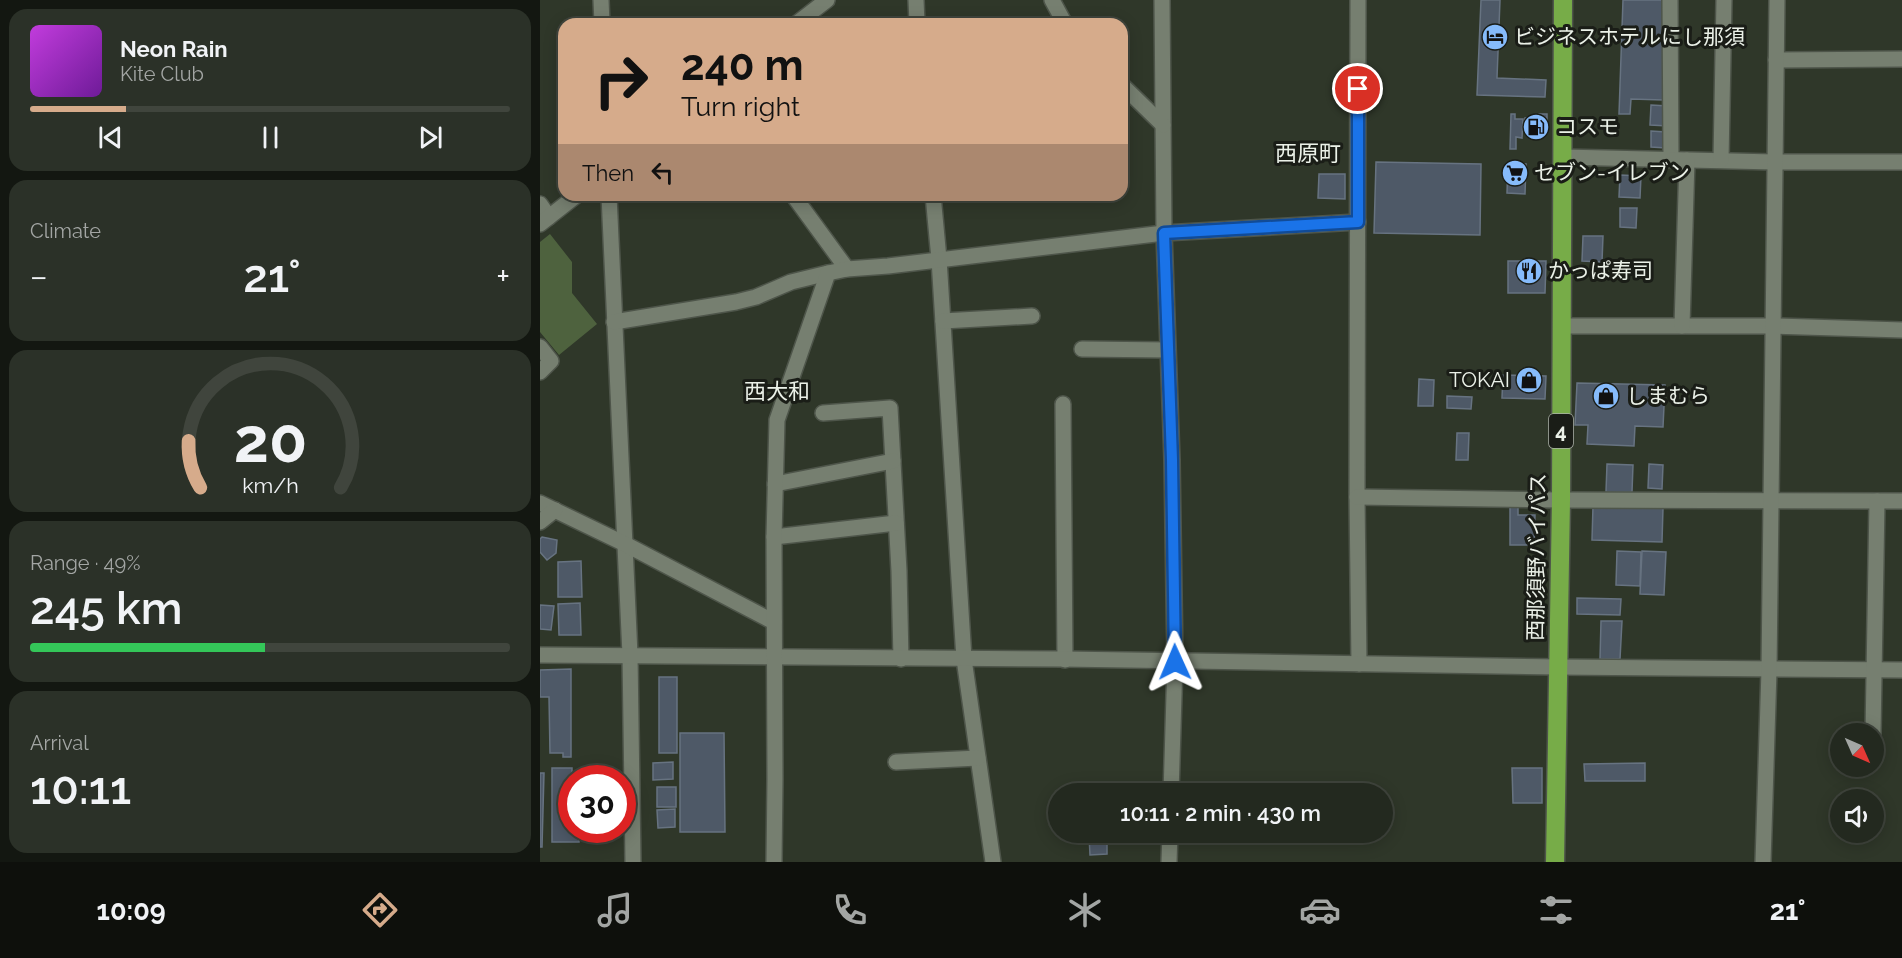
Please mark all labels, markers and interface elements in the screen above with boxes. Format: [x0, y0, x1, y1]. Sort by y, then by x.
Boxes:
hotel icon: ビジネスホテルにし那須 [1480, 22, 1510, 52]
place label: ビジネスホテルにし那須 [1514, 24, 1745, 49]
text: Neon Rain [120, 36, 228, 62]
text: 240 m [681, 41, 804, 90]
icon: right [582, 42, 660, 120]
text: Kite Club [120, 62, 204, 86]
pin [1332, 63, 1383, 114]
icon: arrive [1341, 72, 1374, 105]
text: Turn right [681, 91, 800, 122]
fuel station icon: コスモ [1521, 112, 1551, 142]
place label: コスモ [1556, 114, 1619, 139]
icon: previous [94, 121, 127, 154]
icon: pause [254, 121, 287, 154]
icon: next [414, 121, 447, 154]
district label: 西原町 [1275, 140, 1341, 166]
icon: left [646, 156, 679, 189]
supermarket icon: セブン-イレブン [1500, 158, 1530, 188]
text: Then [582, 160, 634, 186]
place label: セブン-イレブン [1534, 160, 1690, 185]
text: Climate [30, 219, 101, 243]
text: 21° [243, 250, 301, 303]
restaurant icon: かっぱ寿司 [1514, 256, 1544, 286]
text: − [30, 257, 48, 296]
text: + [496, 257, 510, 296]
place label: かっぱ寿司 [1548, 258, 1653, 283]
shop icon: TOKAI [1514, 365, 1544, 395]
place label: TOKAI [1449, 367, 1510, 392]
district label: 西大和 [744, 378, 810, 404]
shop icon: しまむら [1591, 381, 1621, 411]
place label: しまむら [1626, 383, 1710, 408]
text: 20 [233, 403, 307, 477]
road number: 4 [1549, 414, 1573, 448]
text: km/h [242, 473, 298, 498]
street label: 西那須野バイパス [1523, 473, 1550, 641]
text: Range · 49% [30, 551, 140, 575]
text: 245 km [30, 582, 182, 635]
position arrow [1143, 630, 1207, 694]
north arrow [1830, 723, 1884, 777]
map controls [1830, 723, 1884, 843]
text: Arrival [30, 731, 89, 755]
text: 10:11 [30, 762, 131, 815]
speed limit sign: 30 [558, 765, 636, 843]
button: sound [1830, 789, 1884, 843]
text: 10:11 · 2 min · 430 m [1120, 800, 1321, 826]
icon: directions [359, 889, 401, 931]
icon: music [594, 889, 636, 931]
icon: phone [829, 889, 871, 931]
icon: climate [1064, 889, 1106, 931]
icon: car [1299, 889, 1341, 931]
icon: filters [1535, 889, 1577, 931]
text: 10:09 [97, 895, 166, 926]
text: 21° [1770, 895, 1805, 926]

